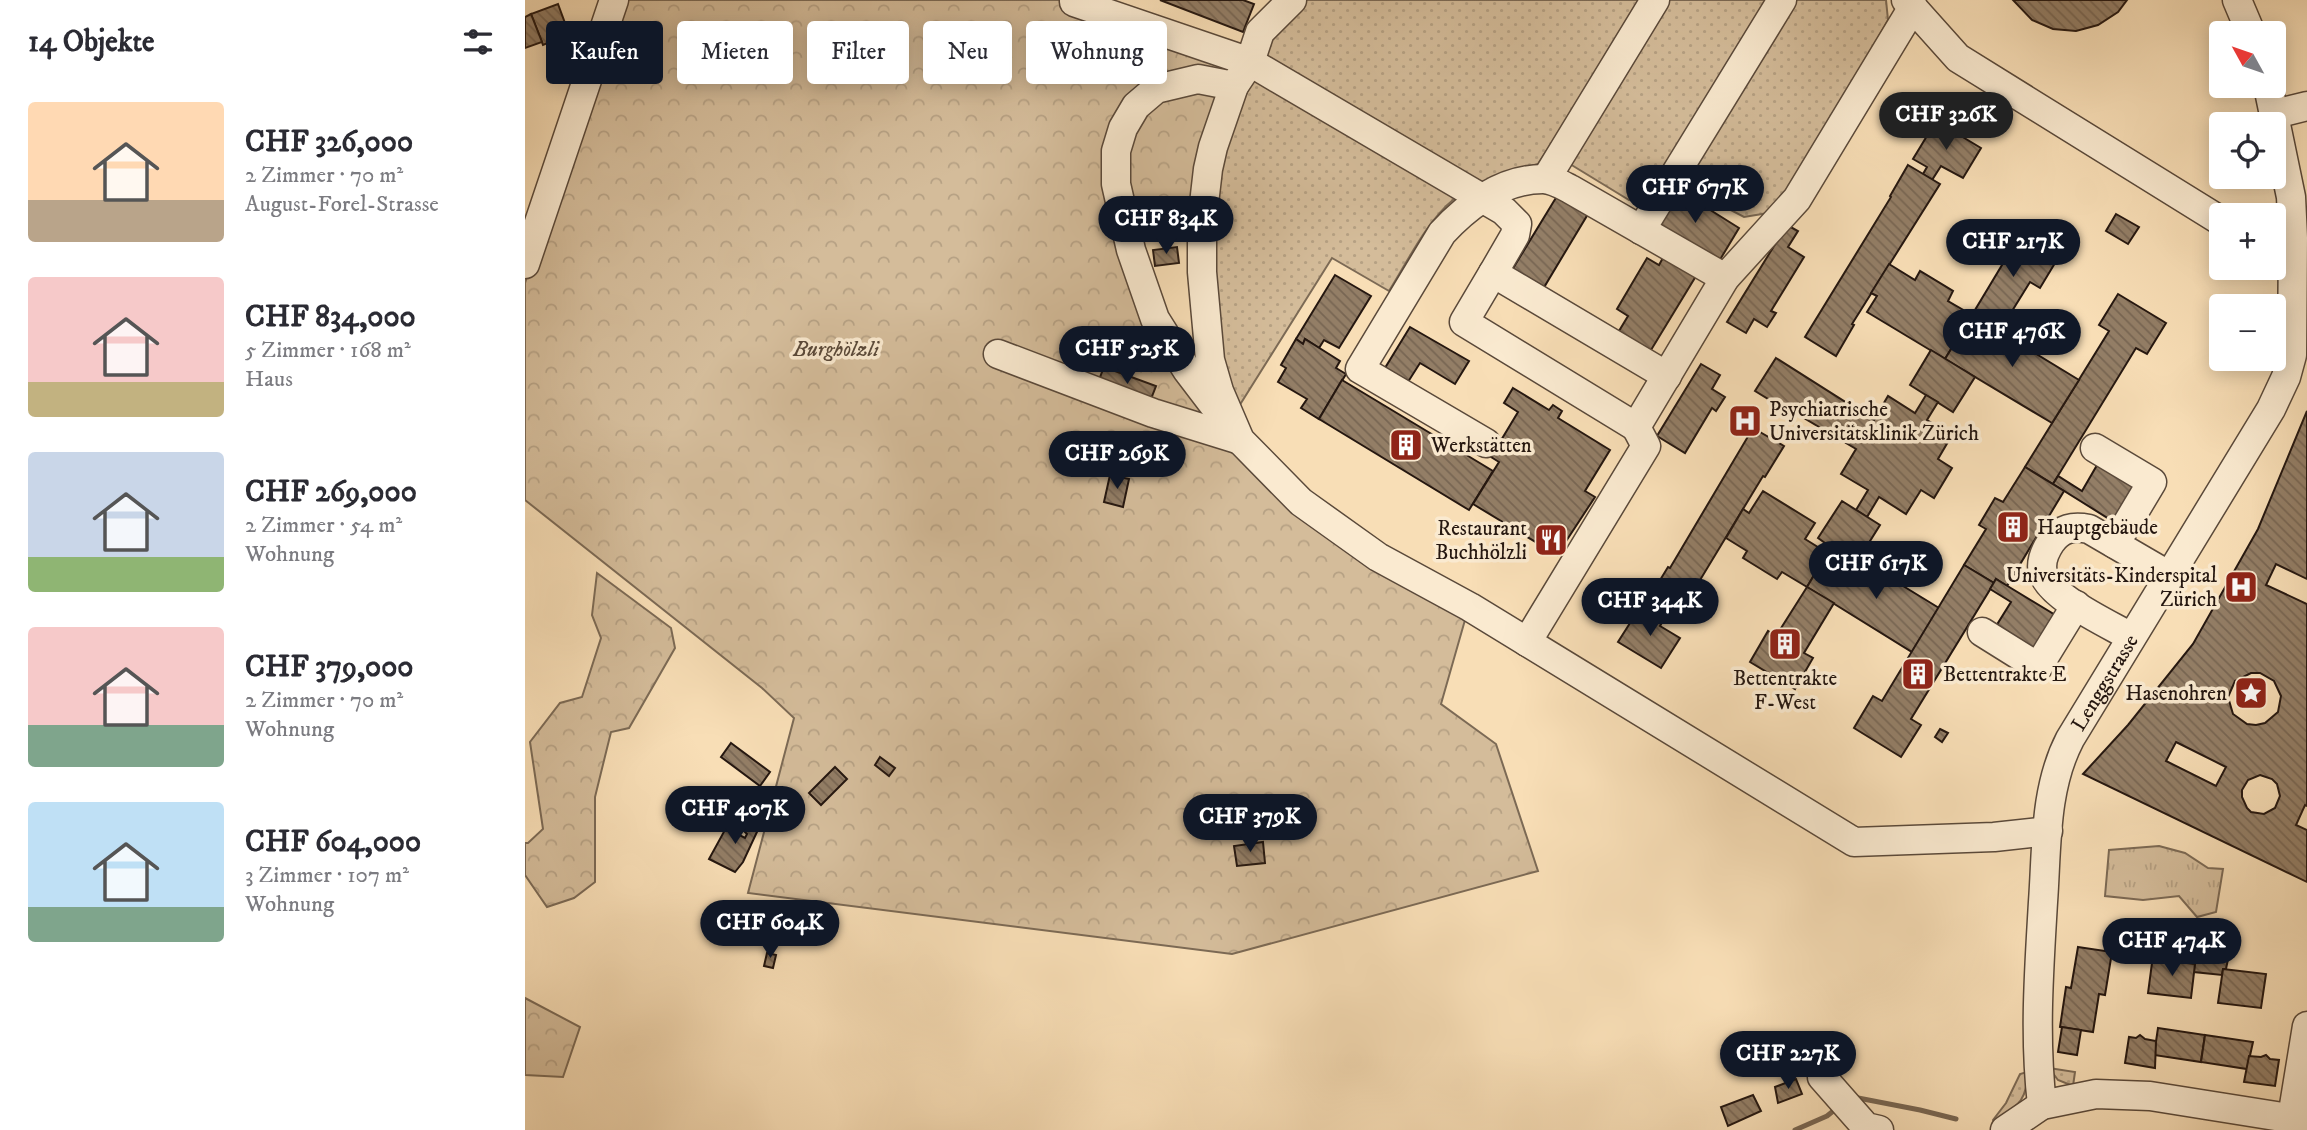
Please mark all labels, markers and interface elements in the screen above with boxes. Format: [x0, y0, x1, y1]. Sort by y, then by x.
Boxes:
chip: Kaufen [546, 21, 663, 84]
chip: Mieten [677, 21, 793, 84]
chip: Filter [807, 21, 909, 84]
chip: Neu [923, 21, 1012, 84]
chip: Wohnung [1026, 21, 1167, 84]
north arrow [2209, 21, 2285, 98]
map controls [2209, 21, 2286, 371]
icon: filters [459, 23, 497, 61]
text: 14 Objekte [28, 24, 154, 61]
pin: CHF 326K [1874, 92, 2018, 152]
text: CHF 326K [1895, 100, 1997, 129]
button: locate [2209, 112, 2286, 189]
text: CHF 326,000 [245, 124, 413, 161]
icon: home [84, 130, 168, 214]
text: 2 Zimmer · 70 m² [245, 161, 403, 190]
pin: CHF 677K [1623, 166, 1767, 225]
text: CHF 677K [1642, 173, 1748, 202]
text: August-Forel-Strasse [245, 190, 439, 219]
pin: CHF 834K [1094, 196, 1238, 256]
button: + [2209, 203, 2286, 280]
text: CHF 834K [1114, 204, 1218, 233]
pin: CHF 217K [1941, 219, 2085, 279]
text: CHF 217K [1962, 227, 2064, 256]
button: − [2209, 294, 2286, 371]
text: CHF 834,000 [245, 299, 416, 336]
icon: home [84, 305, 168, 389]
pin: CHF 476K [1940, 310, 2084, 369]
text: CHF 476K [1959, 317, 2065, 346]
pin: CHF 525K [1055, 326, 1199, 386]
text: CHF 525K [1075, 334, 1179, 363]
text: 5 Zimmer · 168 m² [245, 336, 411, 365]
park label: Burghölzli [792, 337, 880, 363]
text: Haus [245, 365, 293, 394]
place label: Psychiatrische Universitätsklinik Zürich [1769, 397, 1979, 447]
hospital icon: Psychiatrische Universitätsklinik Zürich [1726, 402, 1764, 440]
building icon: Werkstätten [1387, 426, 1425, 464]
pin: CHF 269K [1045, 432, 1189, 491]
place label: Werkstätten [1430, 433, 1532, 459]
text: CHF 269K [1065, 439, 1169, 468]
text: CHF 269,000 [245, 474, 417, 511]
icon: home [84, 480, 168, 564]
building icon: Hauptgebäude [1994, 508, 2032, 546]
text: 2 Zimmer · 54 m² [245, 511, 402, 540]
place label: Hauptgebäude [2037, 515, 2158, 541]
place label: Restaurant Buchhölzli [1435, 516, 1527, 566]
restaurant icon: Restaurant Buchhölzli [1532, 521, 1570, 559]
text: Wohnung [245, 540, 334, 569]
pin: CHF 617K [1804, 542, 1948, 601]
text: CHF 617K [1825, 549, 1927, 578]
place label: Universitäts-Kinderspital Zürich [2006, 563, 2218, 613]
hospital icon: Universitäts-Kinderspital Zürich [2222, 568, 2260, 606]
pin: CHF 344K [1578, 578, 1722, 638]
text: CHF 344K [1598, 586, 1702, 615]
building icon: Bettentrakte F-West [1766, 625, 1804, 663]
street label: Lenggstrasse [2066, 630, 2145, 736]
text: CHF 379,000 [245, 649, 413, 686]
icon: home [84, 655, 168, 739]
building icon: Bettentrakte E [1899, 655, 1937, 693]
place label: Bettentrakte E [1943, 662, 2067, 688]
place label: Bettentrakte F-West [1733, 666, 1837, 716]
place icon: Hasenohren [2232, 674, 2270, 712]
place label: Hasenohren [2125, 681, 2227, 707]
text: 2 Zimmer · 70 m² [245, 686, 403, 715]
text: Wohnung [245, 715, 334, 744]
pin: CHF 407K [663, 786, 807, 846]
text: CHF 407K [681, 794, 789, 823]
pin: CHF 379K [1178, 794, 1322, 854]
text: CHF 379K [1199, 802, 1301, 831]
text: CHF 604,000 [245, 824, 421, 861]
icon: home [84, 830, 168, 914]
text: 3 Zimmer · 107 m² [245, 861, 409, 890]
text: Wohnung [245, 890, 334, 919]
pin: CHF 604K [698, 900, 842, 960]
text: CHF 604K [716, 908, 824, 937]
pin: CHF 474K [2100, 918, 2244, 978]
text: CHF 474K [2118, 926, 2226, 955]
pin: CHF 227K [1716, 1032, 1860, 1091]
text: CHF 227K [1736, 1039, 1840, 1068]

